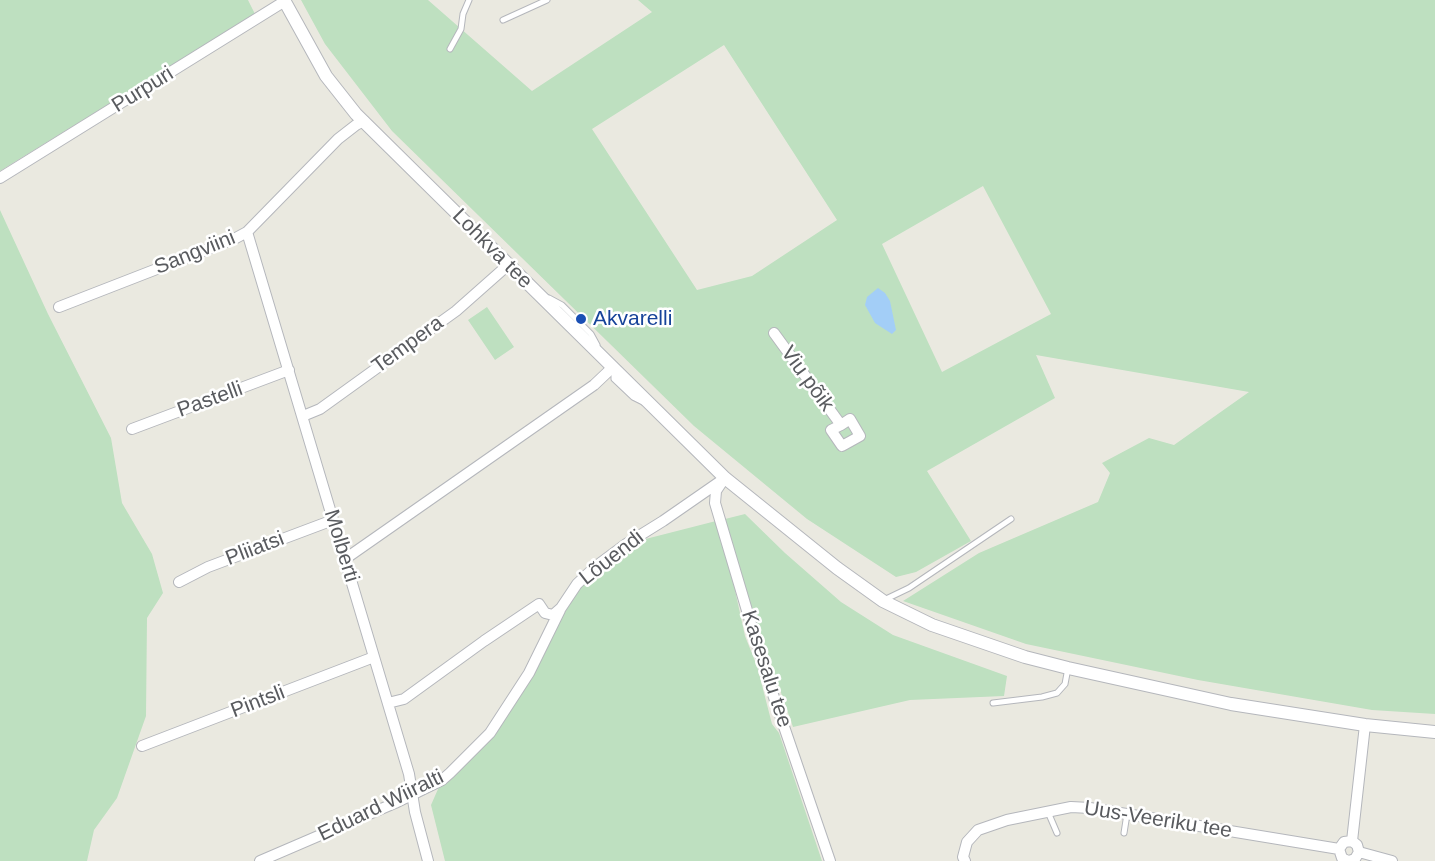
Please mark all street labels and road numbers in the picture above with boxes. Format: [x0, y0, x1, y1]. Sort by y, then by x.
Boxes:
street label: Purpuri [108, 61, 178, 119]
street label: Lohkva tee [447, 204, 537, 294]
street label: Sangviini [151, 225, 239, 281]
street label: Tempera [368, 311, 448, 379]
street label: Viu põik [775, 342, 839, 416]
street label: Pastelli [174, 377, 246, 423]
street label: Molberti [318, 507, 364, 585]
street label: Lõuendi [575, 525, 649, 591]
street label: Pliiatsi [222, 526, 288, 572]
street label: Kasesalu tee [735, 607, 797, 731]
street label: Pintsli [227, 680, 289, 724]
street label: Eduard Wiiralti [314, 765, 448, 847]
street label: Uus-Veeriku tee [1082, 796, 1234, 844]

